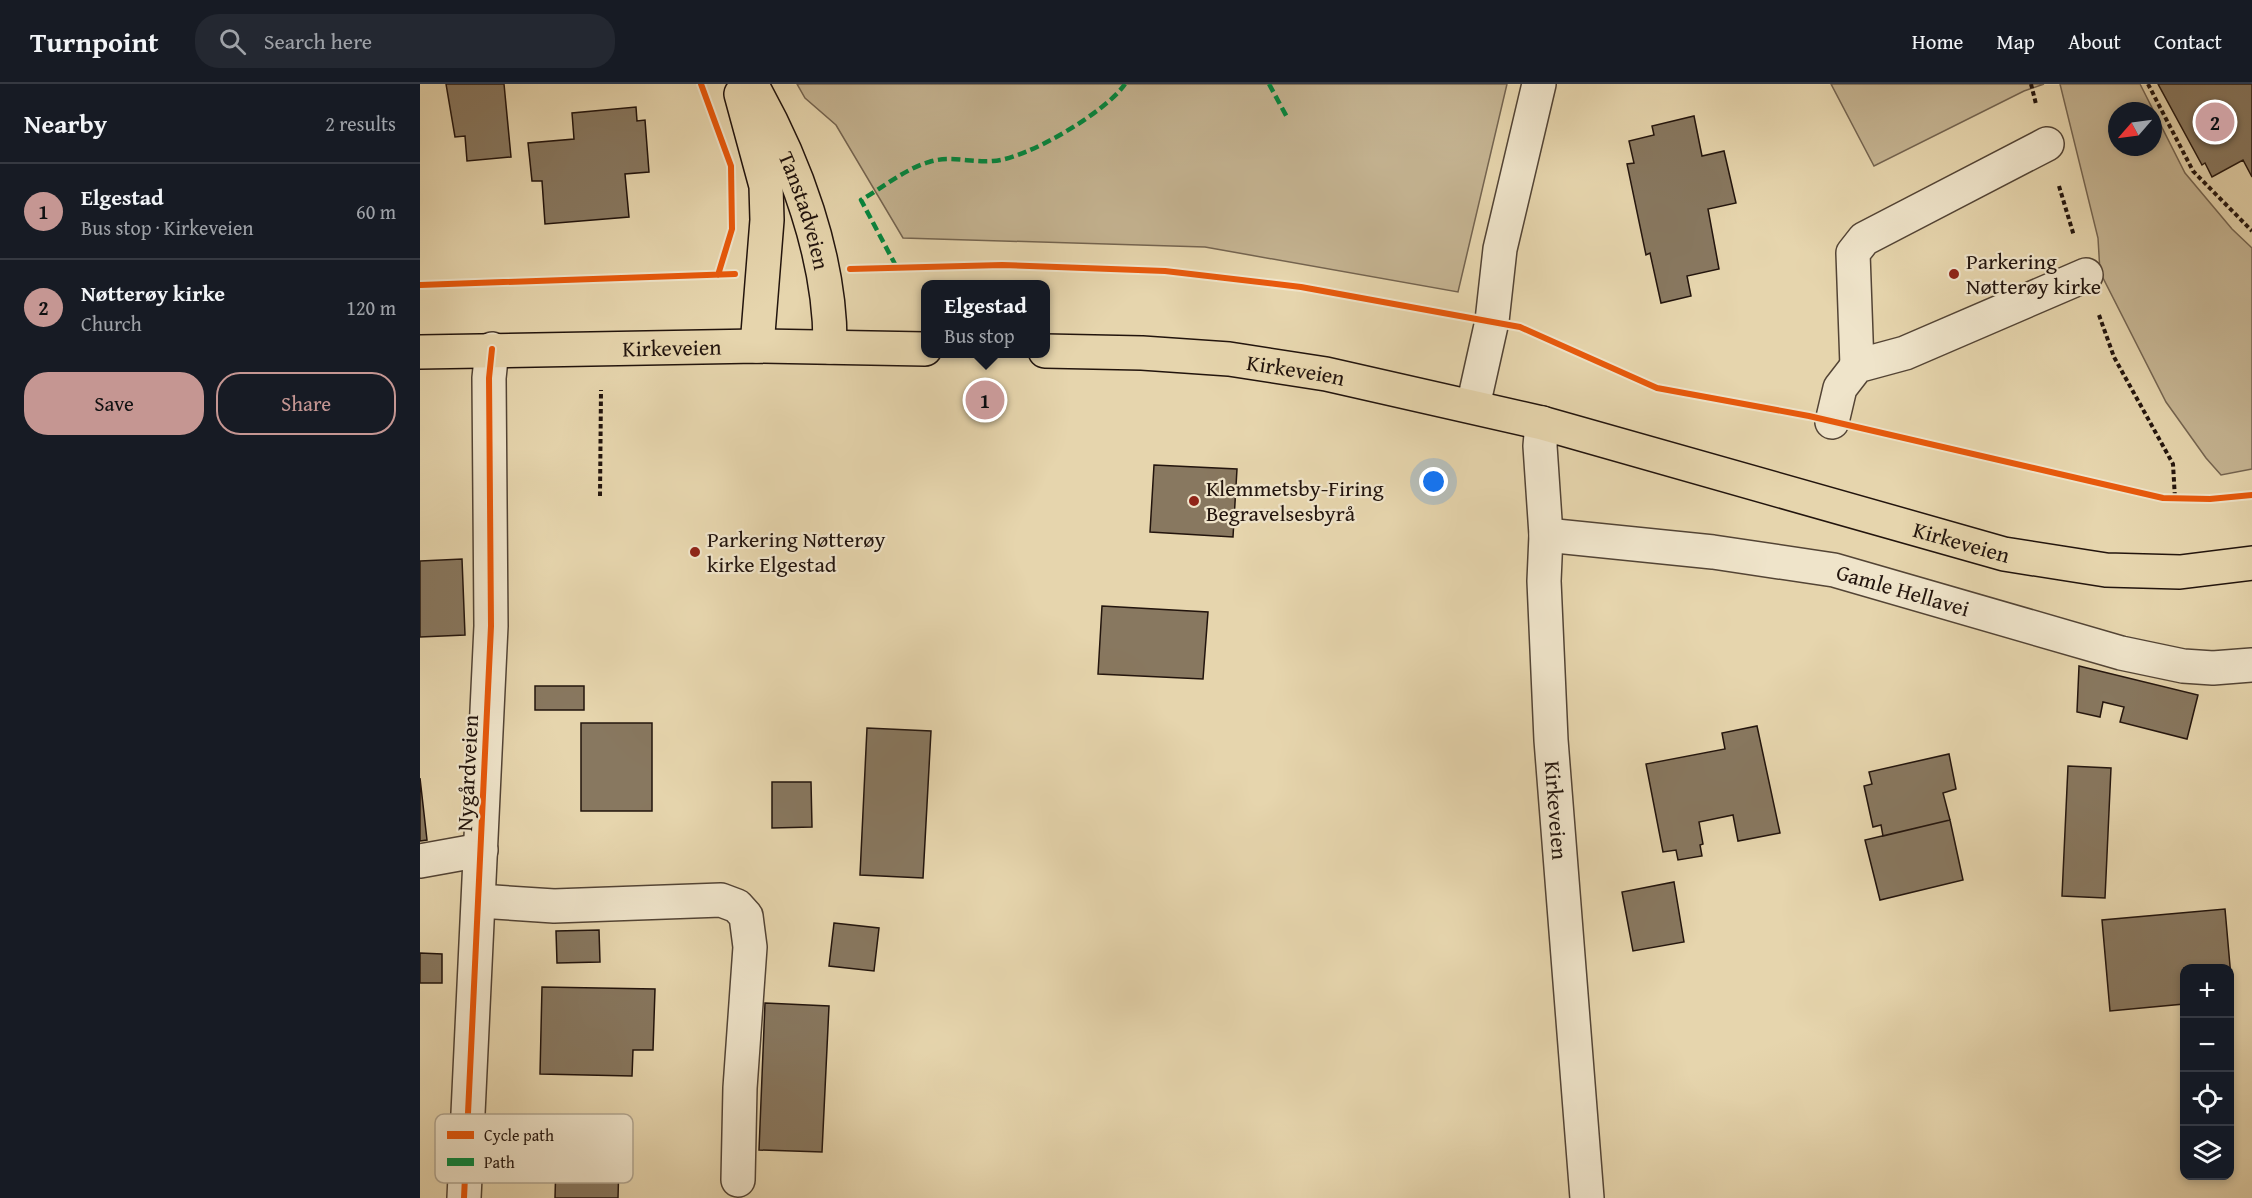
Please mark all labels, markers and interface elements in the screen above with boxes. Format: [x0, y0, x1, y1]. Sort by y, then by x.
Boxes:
search box [195, 14, 615, 68]
text: Turnpoint [30, 21, 159, 62]
icon: search [216, 25, 249, 58]
text: Search here [264, 25, 372, 57]
text: Home [1912, 26, 1963, 57]
text: Map [1996, 26, 2035, 57]
text: About [2068, 26, 2121, 57]
text: Contact [2154, 26, 2222, 57]
pin: 2 [2196, 99, 2234, 144]
north arrow [2108, 102, 2162, 156]
text: Nearby [24, 104, 107, 143]
text: 2 results [325, 109, 396, 138]
street label: Tanstadveien [771, 146, 838, 273]
text: Elgestad [81, 181, 164, 213]
text: 1 [38, 197, 49, 226]
text: 60 m [356, 197, 396, 226]
text: Bus stop · Kirkeveien [81, 213, 254, 242]
place label: Parkering Nøtterøy kirke [1966, 245, 2101, 302]
marker: Parkering Nøtterøy kirke [1947, 267, 1961, 281]
text: Nøtterøy kirke [81, 277, 225, 309]
popup [921, 280, 1050, 358]
text: Elgestad [944, 289, 1027, 321]
text: 2 [38, 293, 49, 322]
text: 120 m [346, 293, 396, 322]
text: Church [81, 309, 142, 338]
text: Bus stop [944, 321, 1015, 350]
street label: Kirkeveien [622, 331, 722, 364]
street label: Kirkeveien [1245, 346, 1349, 394]
button: Save [24, 372, 204, 435]
button: Share [216, 372, 396, 435]
pin: 1 [966, 378, 1004, 422]
your location [1419, 467, 1448, 496]
place label: Klemmetsby-Firing Begravelsesbyrå [1206, 472, 1384, 529]
marker: Klemmetsby-Firing Begravelsesbyrå [1187, 494, 1201, 508]
street label: Kirkeveien [1910, 513, 2014, 571]
place label: Parkering Nøtterøy kirke Elgestad [707, 523, 885, 580]
marker: Parkering Nøtterøy kirke Elgestad [688, 545, 702, 559]
street label: Gamle Hellavei [1833, 556, 1973, 624]
street label: Nygårdveien [448, 713, 486, 832]
street label: Kirkeveien [1537, 760, 1576, 862]
map controls [2180, 964, 2234, 1180]
button: + [2180, 964, 2234, 1018]
button: − [2180, 1018, 2234, 1072]
button: locate [2180, 1072, 2234, 1126]
legend [435, 1114, 633, 1183]
text: Cycle path [484, 1123, 554, 1147]
button: layers [2180, 1126, 2234, 1180]
text: Path [484, 1150, 515, 1174]

